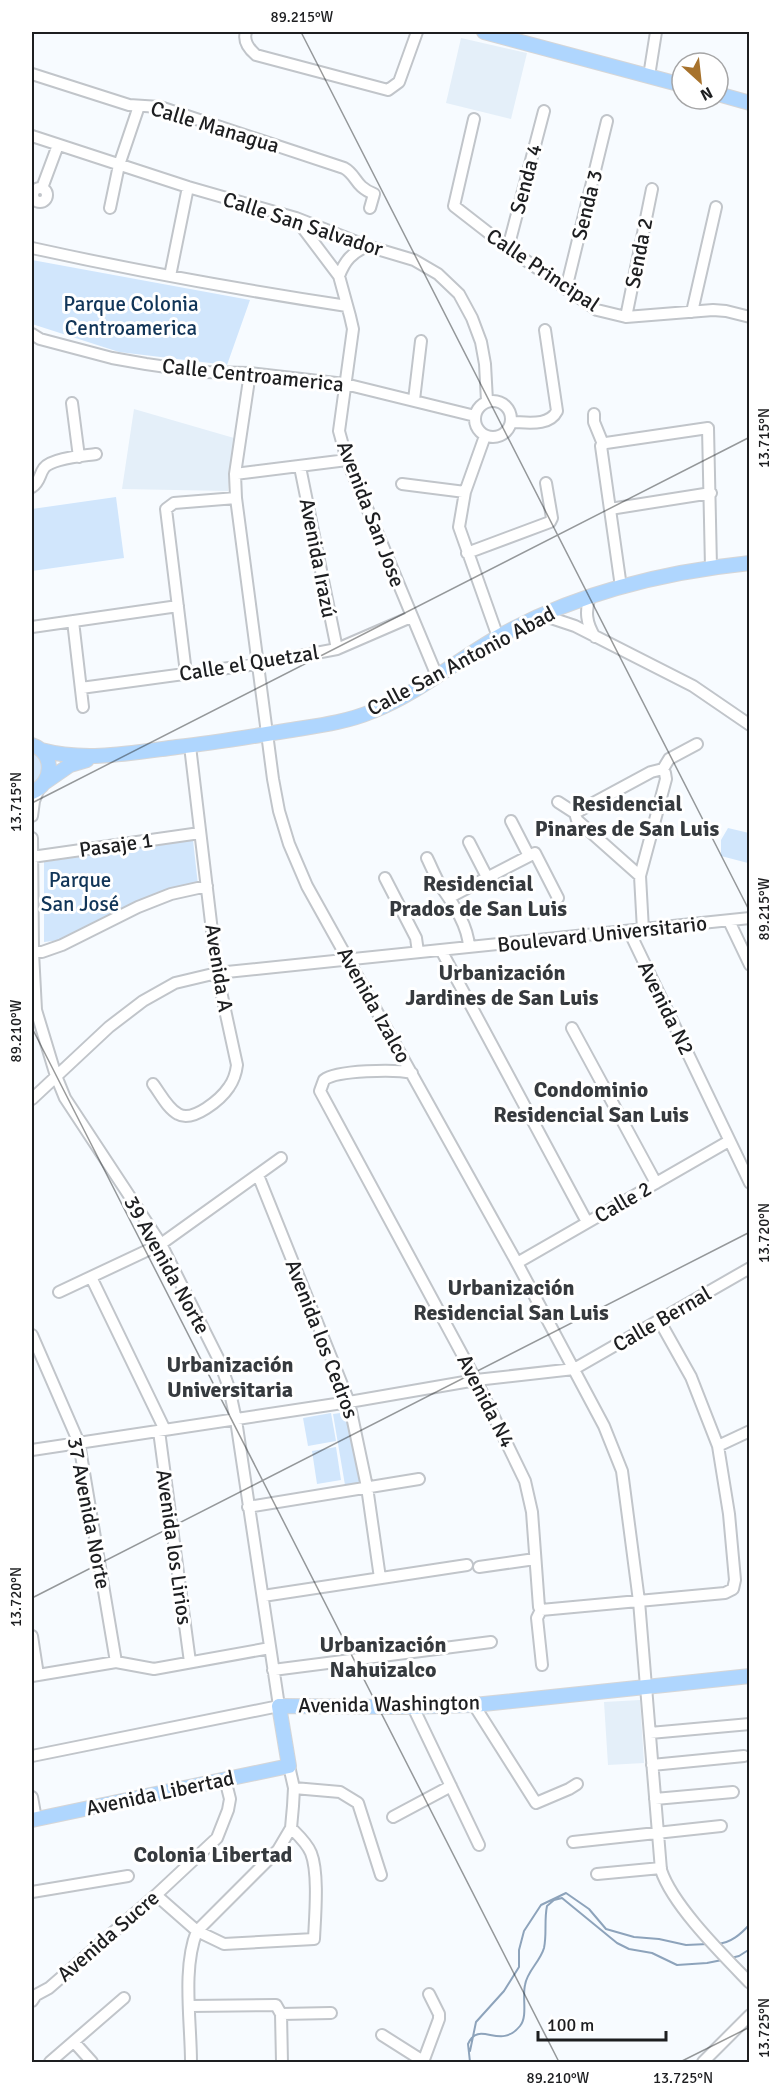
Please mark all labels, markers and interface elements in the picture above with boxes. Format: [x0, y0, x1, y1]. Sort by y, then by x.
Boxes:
text: 89.215°W [271, 8, 334, 26]
north arrow [670, 51, 730, 111]
text: N [697, 82, 716, 105]
street label: Calle Managua [148, 95, 282, 159]
street label: Senda 4 [504, 141, 548, 217]
street label: Senda 3 [566, 167, 608, 243]
street label: Calle San Salvador [220, 186, 387, 262]
street label: Senda 2 [619, 215, 659, 291]
street label: Calle Principal [482, 223, 604, 317]
park label: Parque Colonia Centroamerica [63, 291, 199, 341]
street label: Calle Centroamerica [161, 353, 345, 397]
text: 13.715°N [755, 408, 773, 468]
street label: Avenida San Jose [331, 437, 411, 591]
street label: Avenida Irazú [294, 496, 342, 620]
street label: Calle San Antonio Abad [363, 600, 559, 722]
street label: Calle el Quetzal [177, 639, 321, 687]
text: 13.715°N [7, 772, 25, 832]
district label: Residencial Pinares de San Luis [535, 790, 719, 842]
street label: Pasaje 1 [77, 827, 155, 863]
park label: Parque San José [41, 867, 119, 917]
district label: Residencial Prados de San Luis [389, 870, 567, 922]
text: 89.215°W [755, 877, 773, 940]
street label: Boulevard Universitario [496, 910, 708, 958]
street label: Avenida A [199, 922, 239, 1014]
street label: Avenida Izalco [331, 942, 417, 1068]
street label: Avenida N2 [632, 957, 700, 1059]
district label: Urbanización Jardines de San Luis [405, 959, 599, 1011]
text: 89.210°W [7, 999, 25, 1062]
district label: Condominio Residencial San Luis [493, 1076, 689, 1128]
street label: Calle 2 [590, 1175, 656, 1229]
street label: 39 Avenida Norte [118, 1191, 216, 1339]
text: 13.720°N [755, 1203, 773, 1263]
street label: Avenida los Cedros [280, 1256, 364, 1422]
district label: Urbanización Residencial San Luis [413, 1274, 609, 1326]
street label: Calle Bernal [608, 1280, 716, 1358]
street label: Avenida N4 [451, 1350, 521, 1452]
district label: Urbanización Universitaria [167, 1351, 294, 1403]
street label: 37 Avenida Norte [62, 1435, 116, 1591]
street label: Avenida los Lirios [150, 1468, 198, 1626]
text: 13.720°N [7, 1567, 25, 1627]
district label: Urbanización Nahuizalco [320, 1631, 447, 1683]
street label: Avenida Washington [298, 1689, 480, 1719]
street label: Avenida Libertad [84, 1765, 236, 1821]
district label: Colonia Libertad [134, 1841, 293, 1868]
street label: Avenida Sucre [52, 1885, 164, 1987]
text: 13.725°N [755, 1998, 773, 2058]
scale bar [538, 2004, 666, 2042]
text: 100 m [547, 2014, 594, 2036]
text: 89.210°W [527, 2069, 590, 2087]
text: 13.725°N [653, 2069, 713, 2087]

